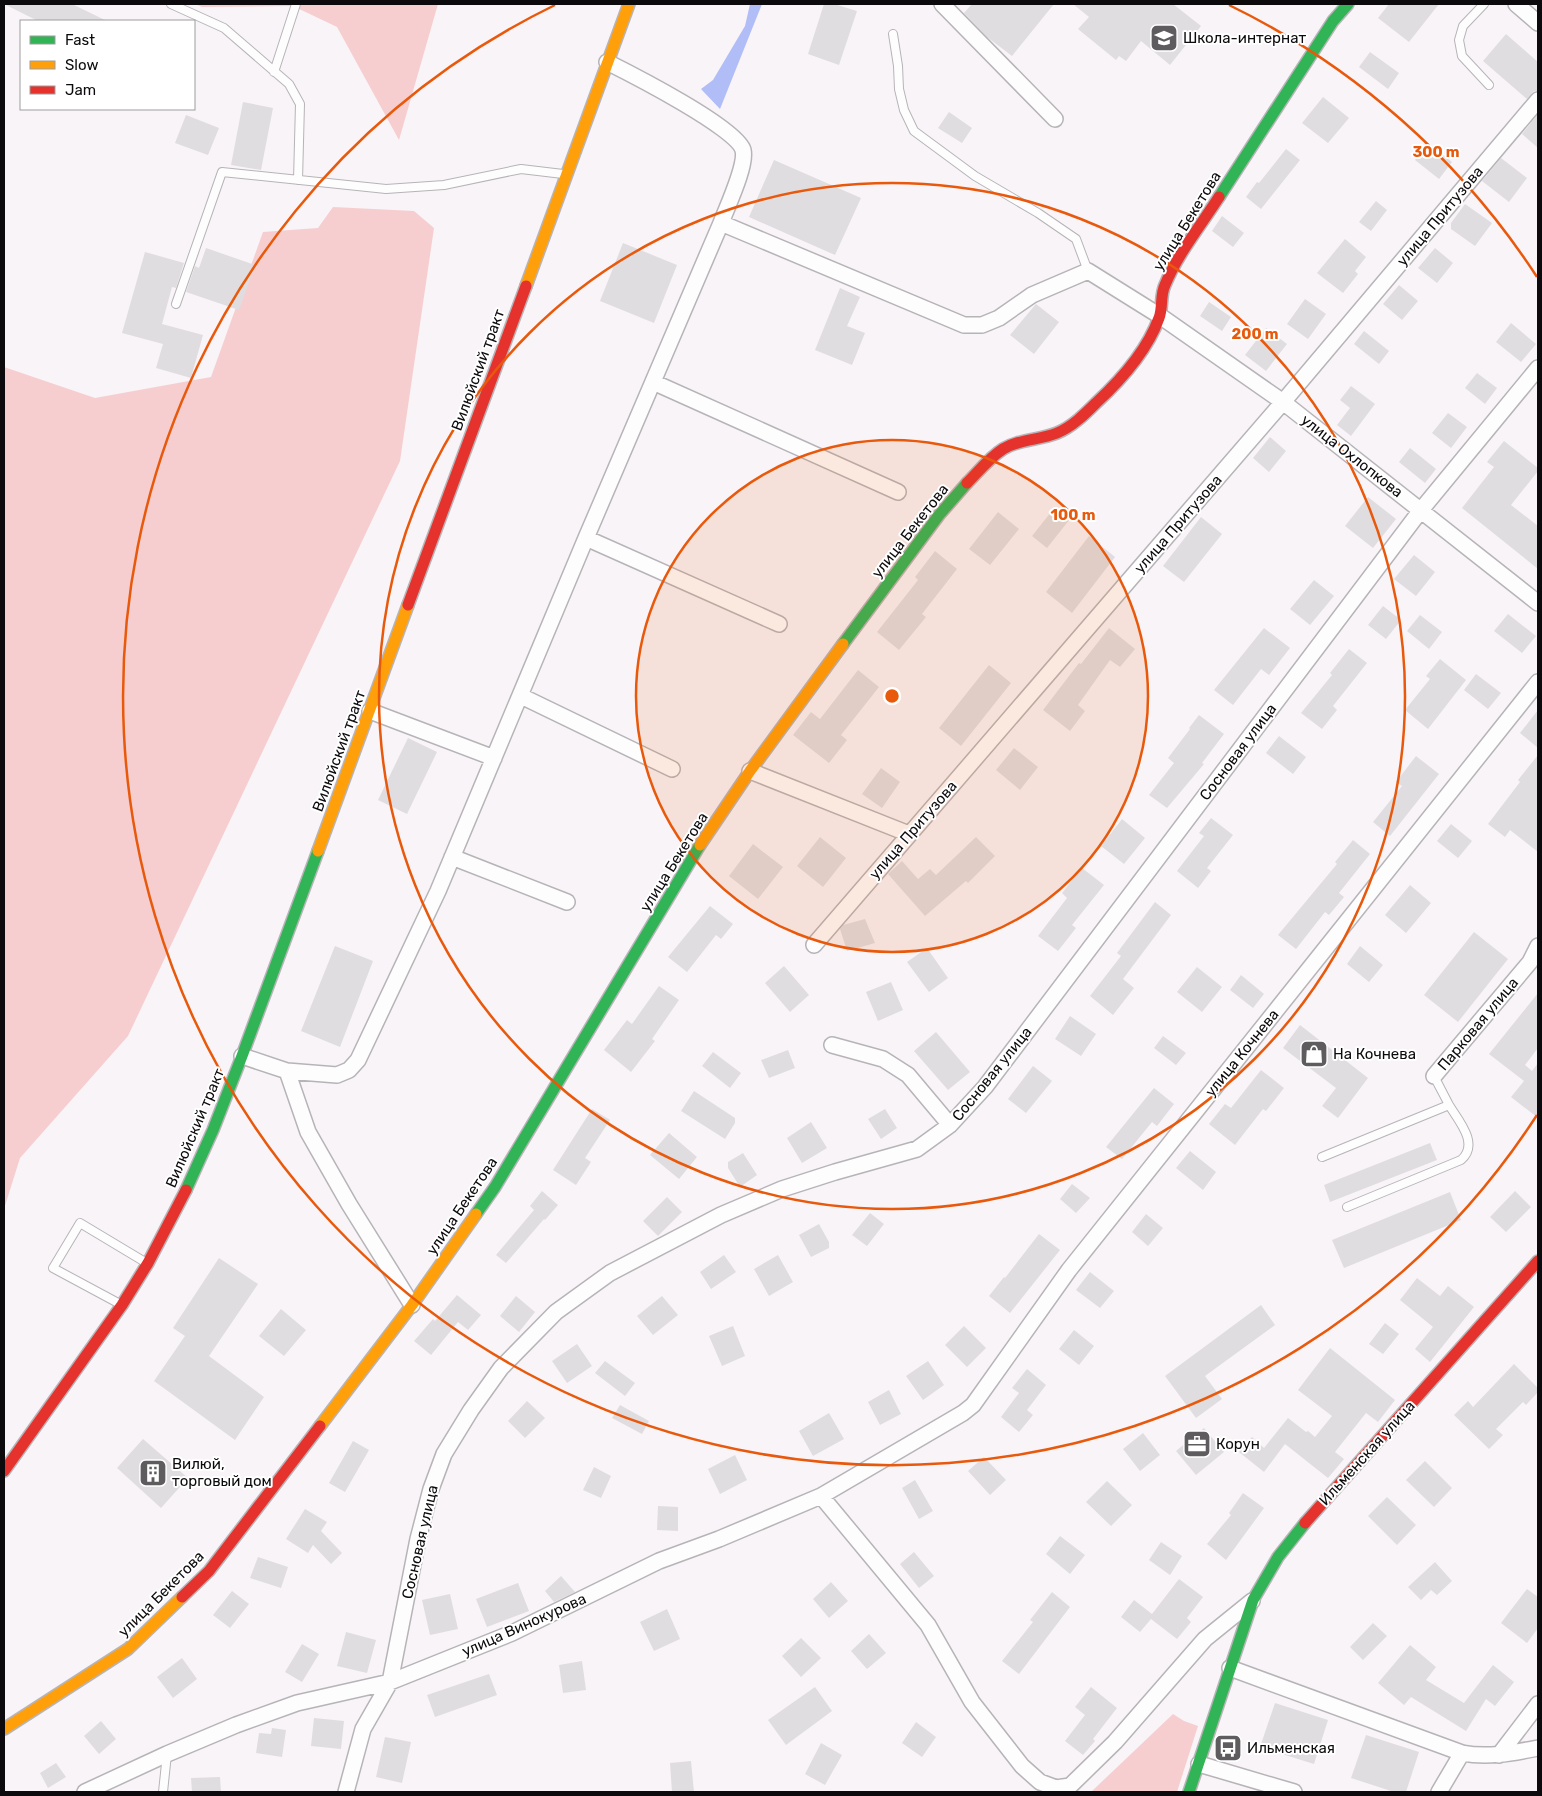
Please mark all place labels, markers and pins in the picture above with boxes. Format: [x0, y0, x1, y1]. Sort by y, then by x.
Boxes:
school or university icon: Школа-интернат [1149, 23, 1179, 53]
place label: Школа-интернат [1183, 29, 1306, 47]
centre of rings [883, 687, 901, 705]
shop icon: На Кочнева [1299, 1039, 1329, 1069]
place label: На Кочнева [1333, 1045, 1416, 1063]
office icon: Корун [1182, 1429, 1212, 1459]
place label: Корун [1216, 1435, 1260, 1453]
place label: Вилюй, торговый дом [172, 1455, 272, 1490]
building icon: Вилюй, торговый дом [138, 1458, 168, 1488]
bus stop icon: Ильменская [1213, 1733, 1243, 1763]
place label: Ильменская [1247, 1739, 1335, 1757]

